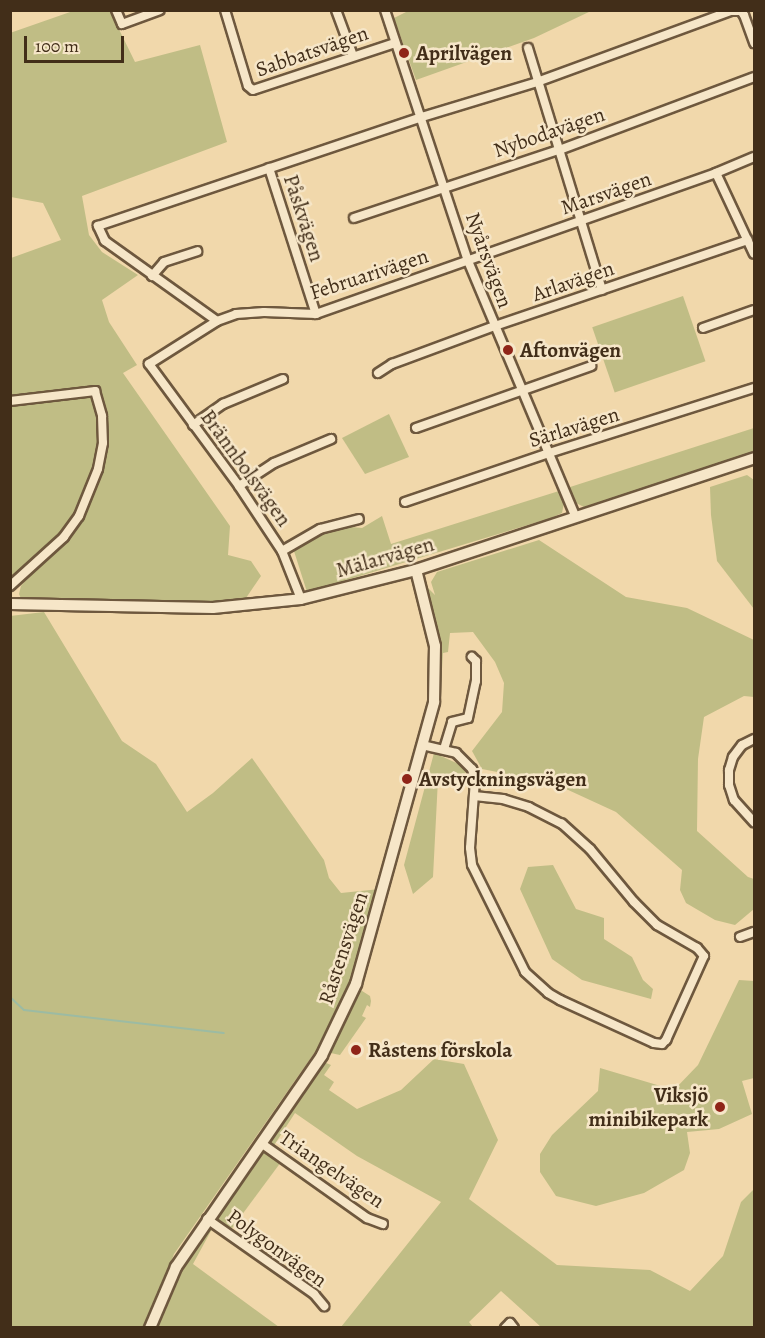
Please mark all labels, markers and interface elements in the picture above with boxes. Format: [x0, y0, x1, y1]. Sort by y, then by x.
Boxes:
street label: Sabbatsvägen [252, 20, 372, 82]
scale bar [27, 24, 128, 62]
text: 100 m [35, 34, 79, 58]
place label: Aprilvägen [416, 40, 512, 66]
marker: Aprilvägen [397, 46, 411, 60]
street label: Nybodavägen [490, 101, 608, 163]
street label: Marsvägen [557, 166, 655, 220]
street label: Påskvägen [278, 171, 330, 265]
street label: Nyårsvägen [460, 209, 518, 311]
street label: Februarivägen [306, 243, 432, 305]
street label: Arlavägen [529, 255, 617, 307]
place label: Aftonvägen [520, 337, 621, 363]
marker: Aftonvägen [501, 343, 515, 357]
street label: Särlavägen [526, 401, 622, 453]
street label: Brännbolsvägen [195, 405, 297, 531]
street label: Mälarvägen [333, 531, 437, 583]
place label: Avstyckningsvägen [419, 766, 587, 792]
marker: Avstyckningsvägen [400, 772, 414, 786]
street label: Råstensvägen [313, 888, 373, 1008]
place label: Råstens förskola [368, 1037, 512, 1063]
marker: Råstens förskola [349, 1043, 363, 1057]
place label: Viksjö minibikepark [589, 1082, 708, 1132]
marker: Viksjö minibikepark [713, 1100, 727, 1114]
street label: Triangelvägen [275, 1125, 389, 1213]
street label: Polygonvägen [222, 1203, 332, 1293]

